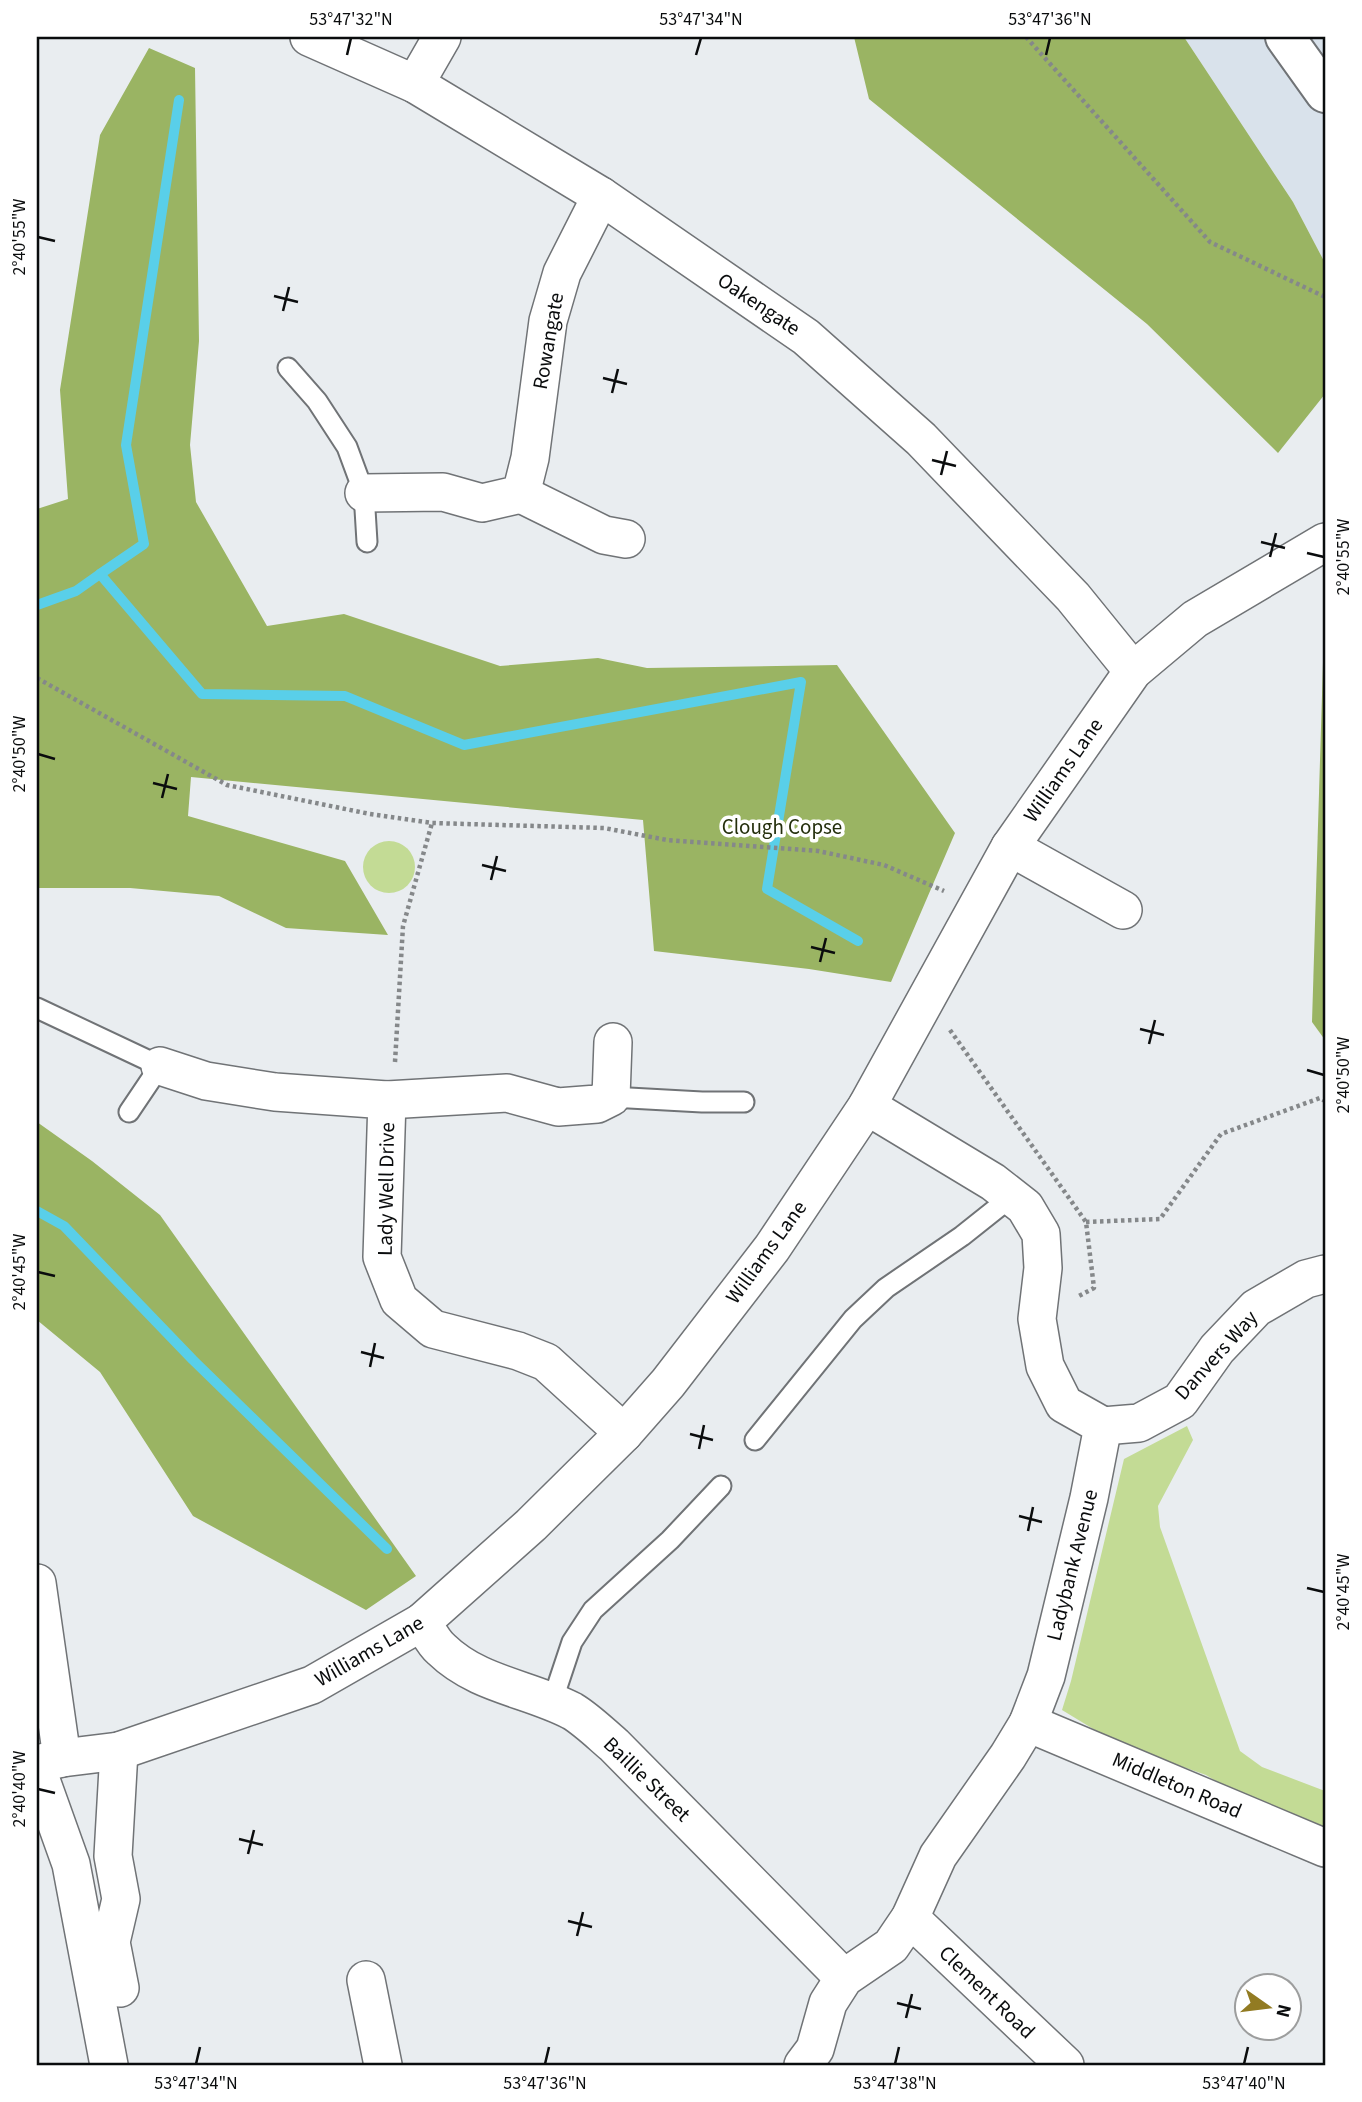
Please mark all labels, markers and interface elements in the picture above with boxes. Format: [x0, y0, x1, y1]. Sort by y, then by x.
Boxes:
text: 53°47'32"N [309, 7, 393, 32]
text: 53°47'34"N [659, 7, 743, 32]
text: 53°47'36"N [1008, 7, 1092, 32]
text: 2°40'55"W [7, 199, 32, 276]
street label: Oakengate [712, 265, 806, 343]
street label: Rowangate [525, 290, 571, 392]
text: 2°40'55"W [1331, 519, 1356, 596]
street label: Williams Lane [1016, 712, 1110, 828]
text: 2°40'50"W [7, 716, 32, 793]
park label: Clough Copse [722, 812, 842, 842]
text: 2°40'50"W [1331, 1037, 1356, 1114]
street label: Lady Well Drive [370, 1122, 402, 1256]
street label: Williams Lane [718, 1194, 814, 1310]
text: 2°40'45"W [7, 1234, 32, 1311]
street label: Danvers Way [1167, 1303, 1265, 1407]
street label: Ladybank Avenue [1039, 1486, 1105, 1644]
text: 2°40'45"W [1331, 1554, 1356, 1631]
street label: Williams Lane [309, 1608, 429, 1694]
street label: Baillie Street [597, 1730, 697, 1828]
street label: Middleton Road [1108, 1744, 1246, 1826]
text: 2°40'40"W [7, 1751, 32, 1828]
street label: Clement Road [932, 1938, 1042, 2046]
north arrow [1232, 1972, 1302, 2042]
text: N [1268, 2001, 1298, 2020]
text: 53°47'34"N [154, 2071, 238, 2096]
text: 53°47'36"N [503, 2071, 587, 2096]
text: 53°47'38"N [853, 2071, 937, 2096]
text: 53°47'40"N [1202, 2071, 1286, 2096]

